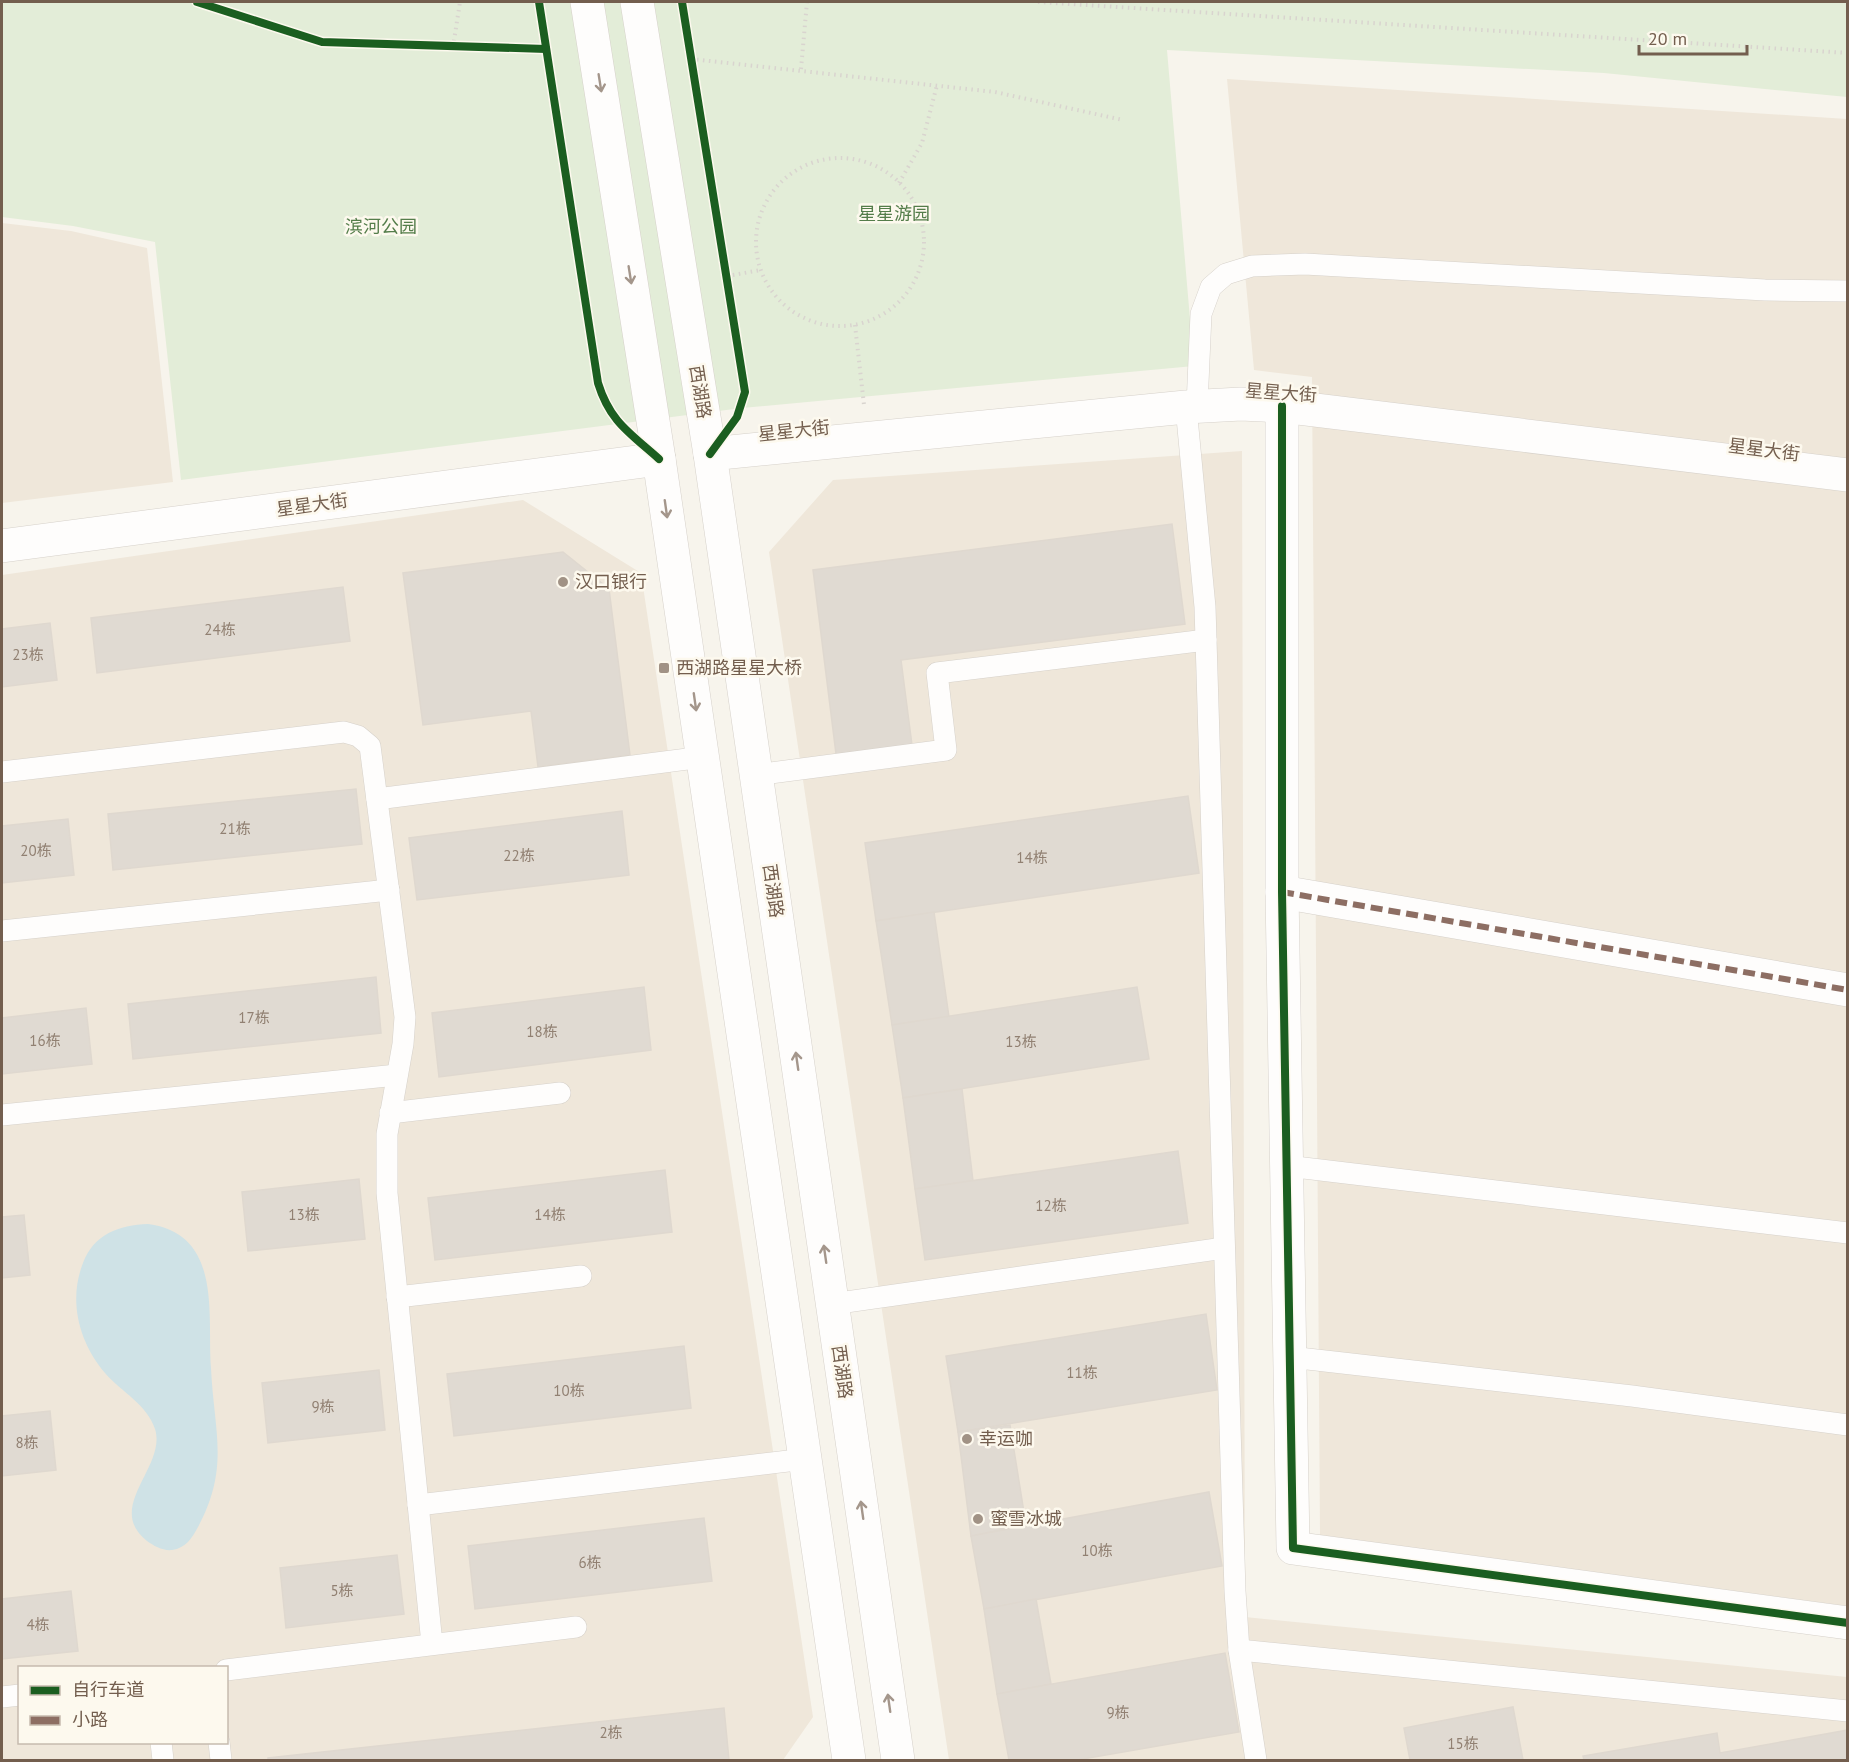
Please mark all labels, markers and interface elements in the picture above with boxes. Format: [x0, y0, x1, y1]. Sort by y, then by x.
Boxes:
scale bar [1639, 18, 1747, 56]
text: 20 m [1648, 27, 1687, 50]
one-way arrow [595, 72, 606, 92]
park label: 星星游园 [858, 202, 930, 225]
park label: 滨河公园 [345, 215, 417, 238]
one-way arrow [625, 265, 636, 285]
street label: 西湖路 [685, 363, 716, 420]
street label: 星星大街 [1244, 379, 1318, 406]
street label: 星星大街 [757, 415, 831, 446]
street label: 星星大街 [1727, 434, 1801, 465]
street label: 星星大街 [275, 488, 349, 521]
one-way arrow [661, 499, 672, 519]
place label: 汉口银行 [575, 570, 647, 593]
marker: 汉口银行 [556, 575, 570, 589]
house number: 24栋 [204, 620, 236, 639]
house number: 23栋 [12, 645, 44, 664]
place label: 西湖路星星大桥 [676, 656, 802, 679]
marker: 西湖路星星大桥 [657, 661, 671, 675]
one-way arrow [689, 692, 700, 712]
house number: 21栋 [219, 819, 251, 838]
house number: 20栋 [20, 841, 52, 860]
house number: 22栋 [503, 846, 535, 865]
house number: 14栋 [1016, 848, 1048, 867]
street label: 西湖路 [758, 863, 789, 919]
house number: 17栋 [238, 1008, 270, 1027]
house number: 18栋 [526, 1022, 558, 1041]
house number: 16栋 [29, 1031, 61, 1050]
house number: 13栋 [1005, 1032, 1037, 1051]
one-way arrow [792, 1052, 803, 1072]
house number: 12栋 [1035, 1196, 1067, 1215]
house number: 13栋 [288, 1205, 320, 1224]
house number: 14栋 [534, 1205, 566, 1224]
one-way arrow [820, 1245, 831, 1265]
street label: 西湖路 [827, 1344, 858, 1400]
house number: 11栋 [1066, 1363, 1098, 1382]
house number: 10栋 [553, 1381, 585, 1400]
house number: 9栋 [311, 1397, 335, 1416]
place label: 幸运咖 [979, 1427, 1033, 1450]
marker: 幸运咖 [960, 1432, 974, 1446]
house number: 8栋 [15, 1433, 39, 1452]
one-way arrow [856, 1500, 867, 1520]
place label: 蜜雪冰城 [990, 1507, 1062, 1530]
marker: 蜜雪冰城 [971, 1512, 985, 1526]
house number: 10栋 [1081, 1541, 1113, 1560]
house number: 6栋 [578, 1553, 602, 1572]
house number: 5栋 [330, 1581, 354, 1600]
house number: 4栋 [26, 1615, 50, 1634]
legend [18, 1666, 228, 1744]
text: 自行车道 [72, 1678, 144, 1701]
one-way arrow [884, 1693, 895, 1713]
house number: 9栋 [1106, 1703, 1130, 1722]
text: 小路 [72, 1708, 108, 1731]
house number: 2栋 [599, 1723, 623, 1742]
house number: 15栋 [1447, 1734, 1479, 1753]

